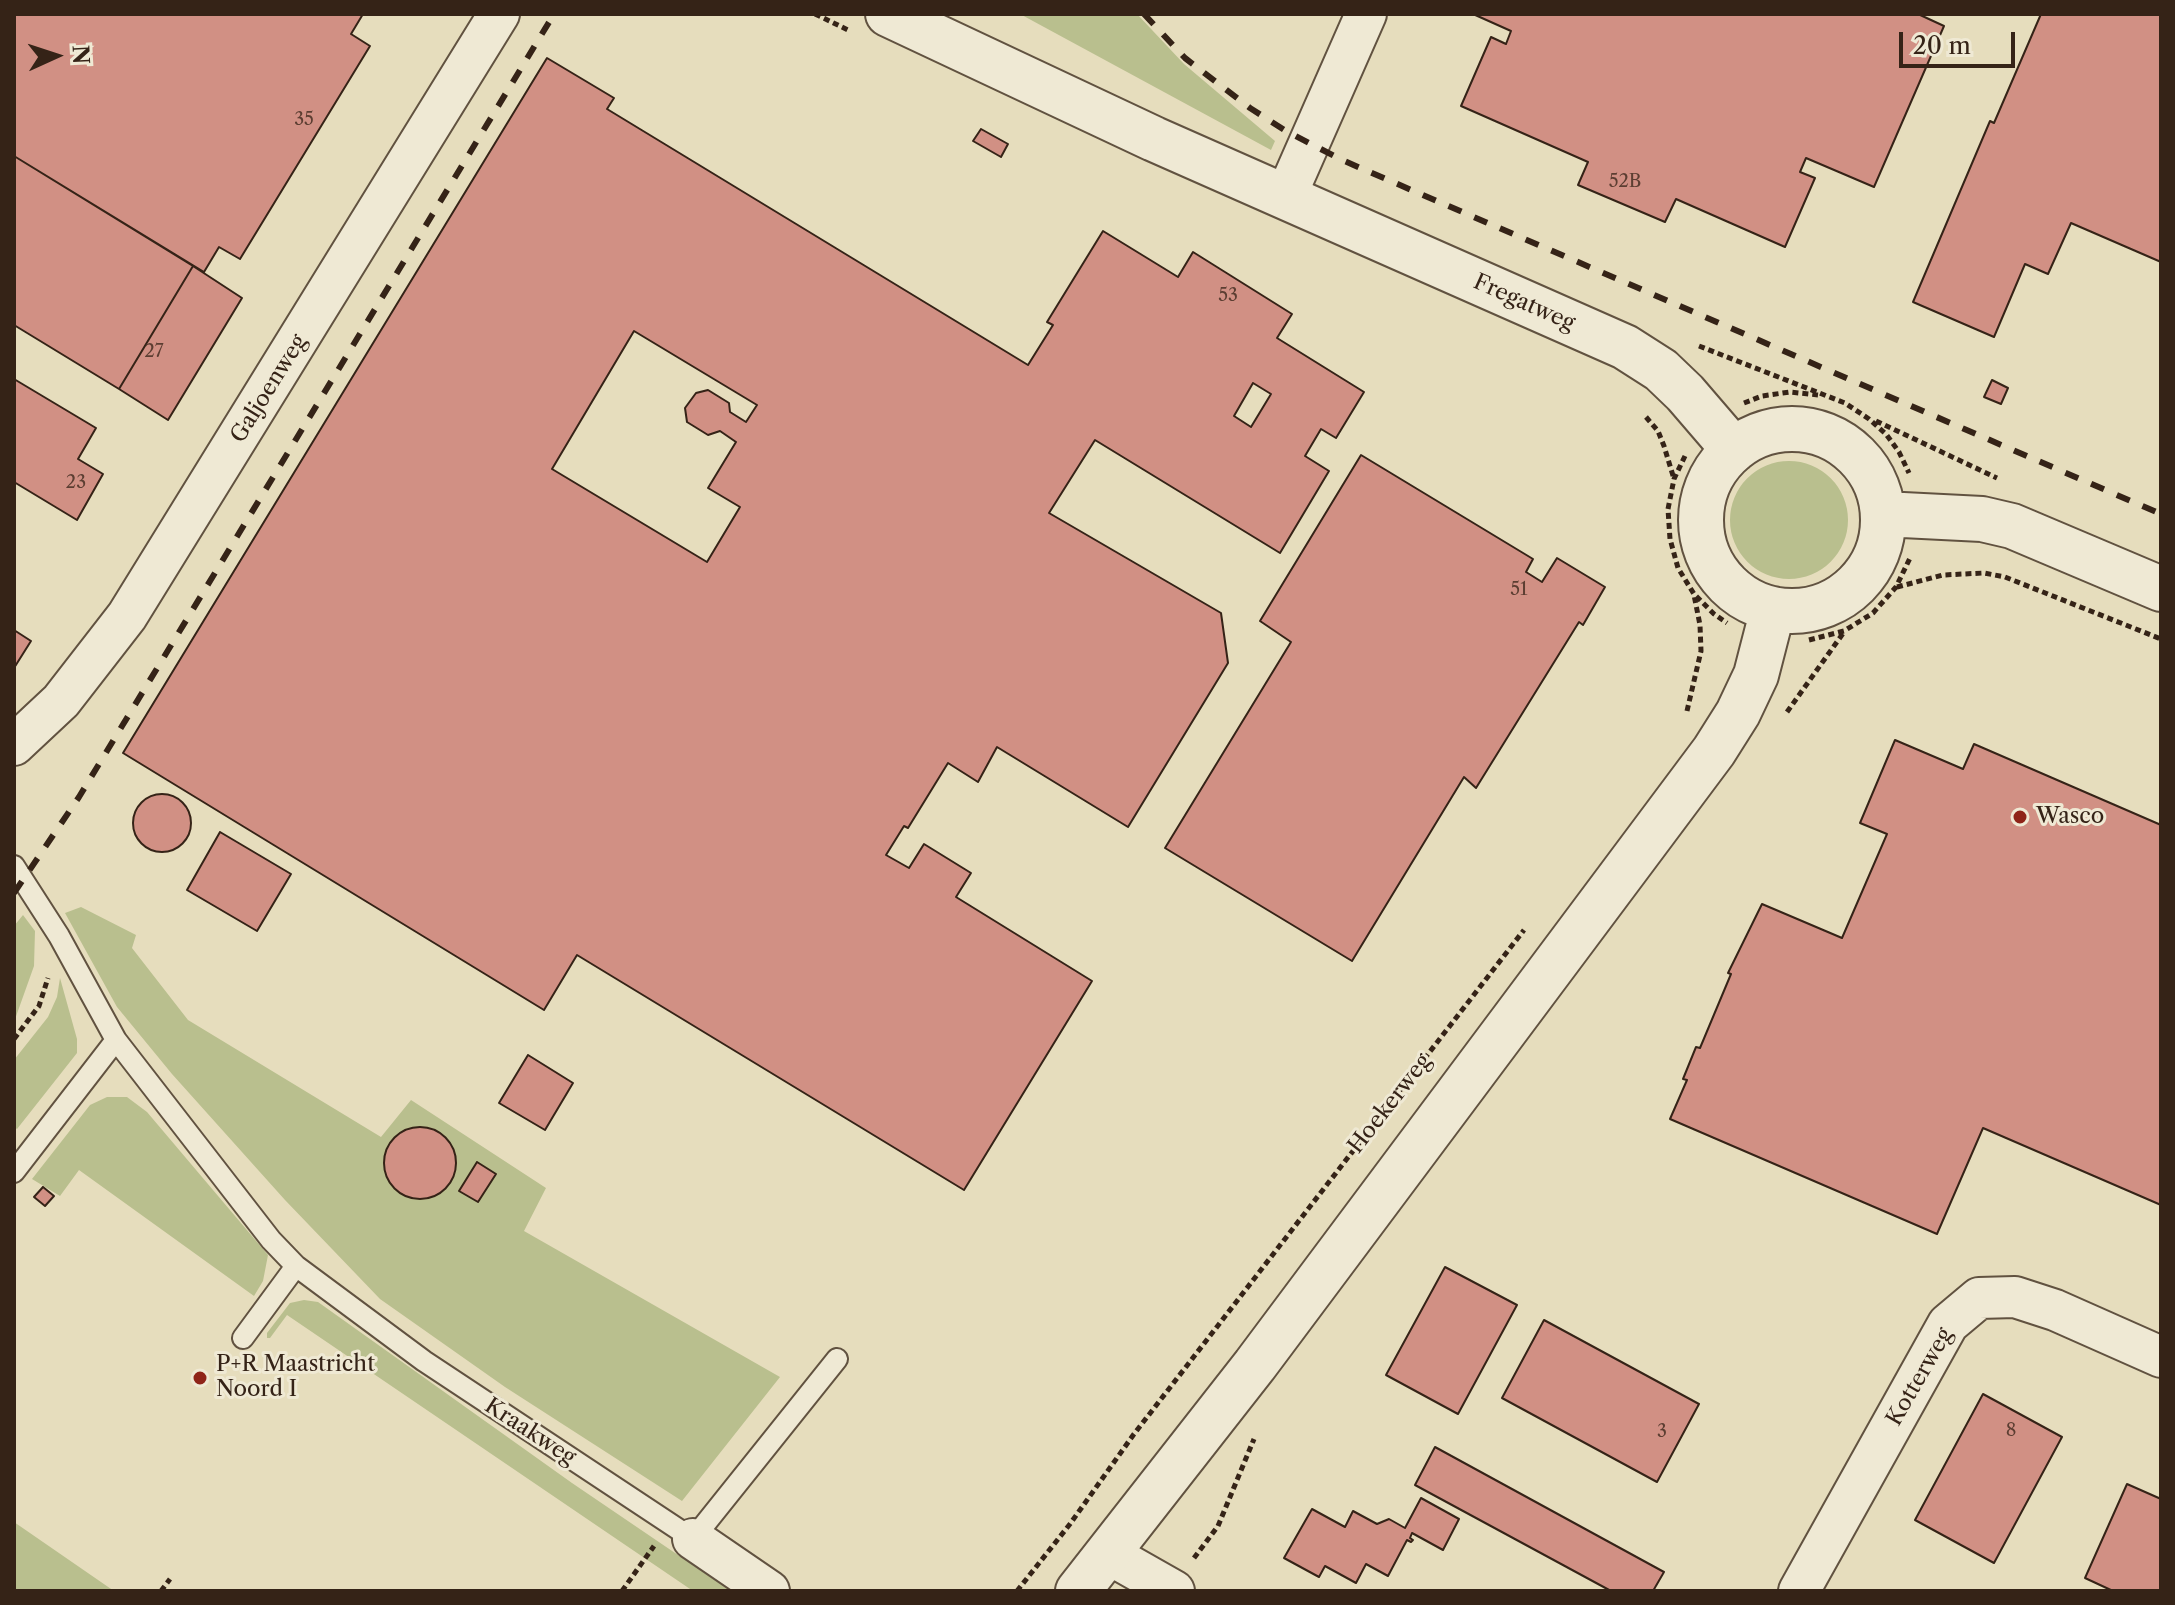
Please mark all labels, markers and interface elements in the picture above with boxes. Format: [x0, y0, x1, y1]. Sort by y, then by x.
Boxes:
north arrow [16, 16, 96, 96]
scale bar [1903, 16, 2019, 66]
text: 20 m [1913, 31, 1971, 60]
text: N [66, 44, 94, 65]
house number: 35 [294, 109, 314, 131]
house number: 52B [1609, 171, 1641, 193]
street label: Fregatweg [1469, 269, 1579, 337]
house number: 53 [1218, 285, 1238, 307]
street label: Galjoenweg [225, 330, 313, 448]
house number: 27 [144, 341, 164, 363]
house number: 23 [66, 472, 86, 494]
house number: 51 [1510, 579, 1528, 601]
place label: Wasco [2036, 804, 2104, 830]
marker: Wasco [2011, 808, 2029, 826]
street label: Hoekerweg [1343, 1049, 1437, 1159]
street label: Kotterweg [1881, 1323, 1959, 1431]
place label: P+R Maastricht Noord I [216, 1352, 375, 1404]
marker: P+R Maastricht Noord I [191, 1369, 209, 1387]
street label: Kraakweg [480, 1393, 580, 1471]
house number: 8 [2006, 1420, 2016, 1442]
house number: 3 [1657, 1421, 1667, 1443]

